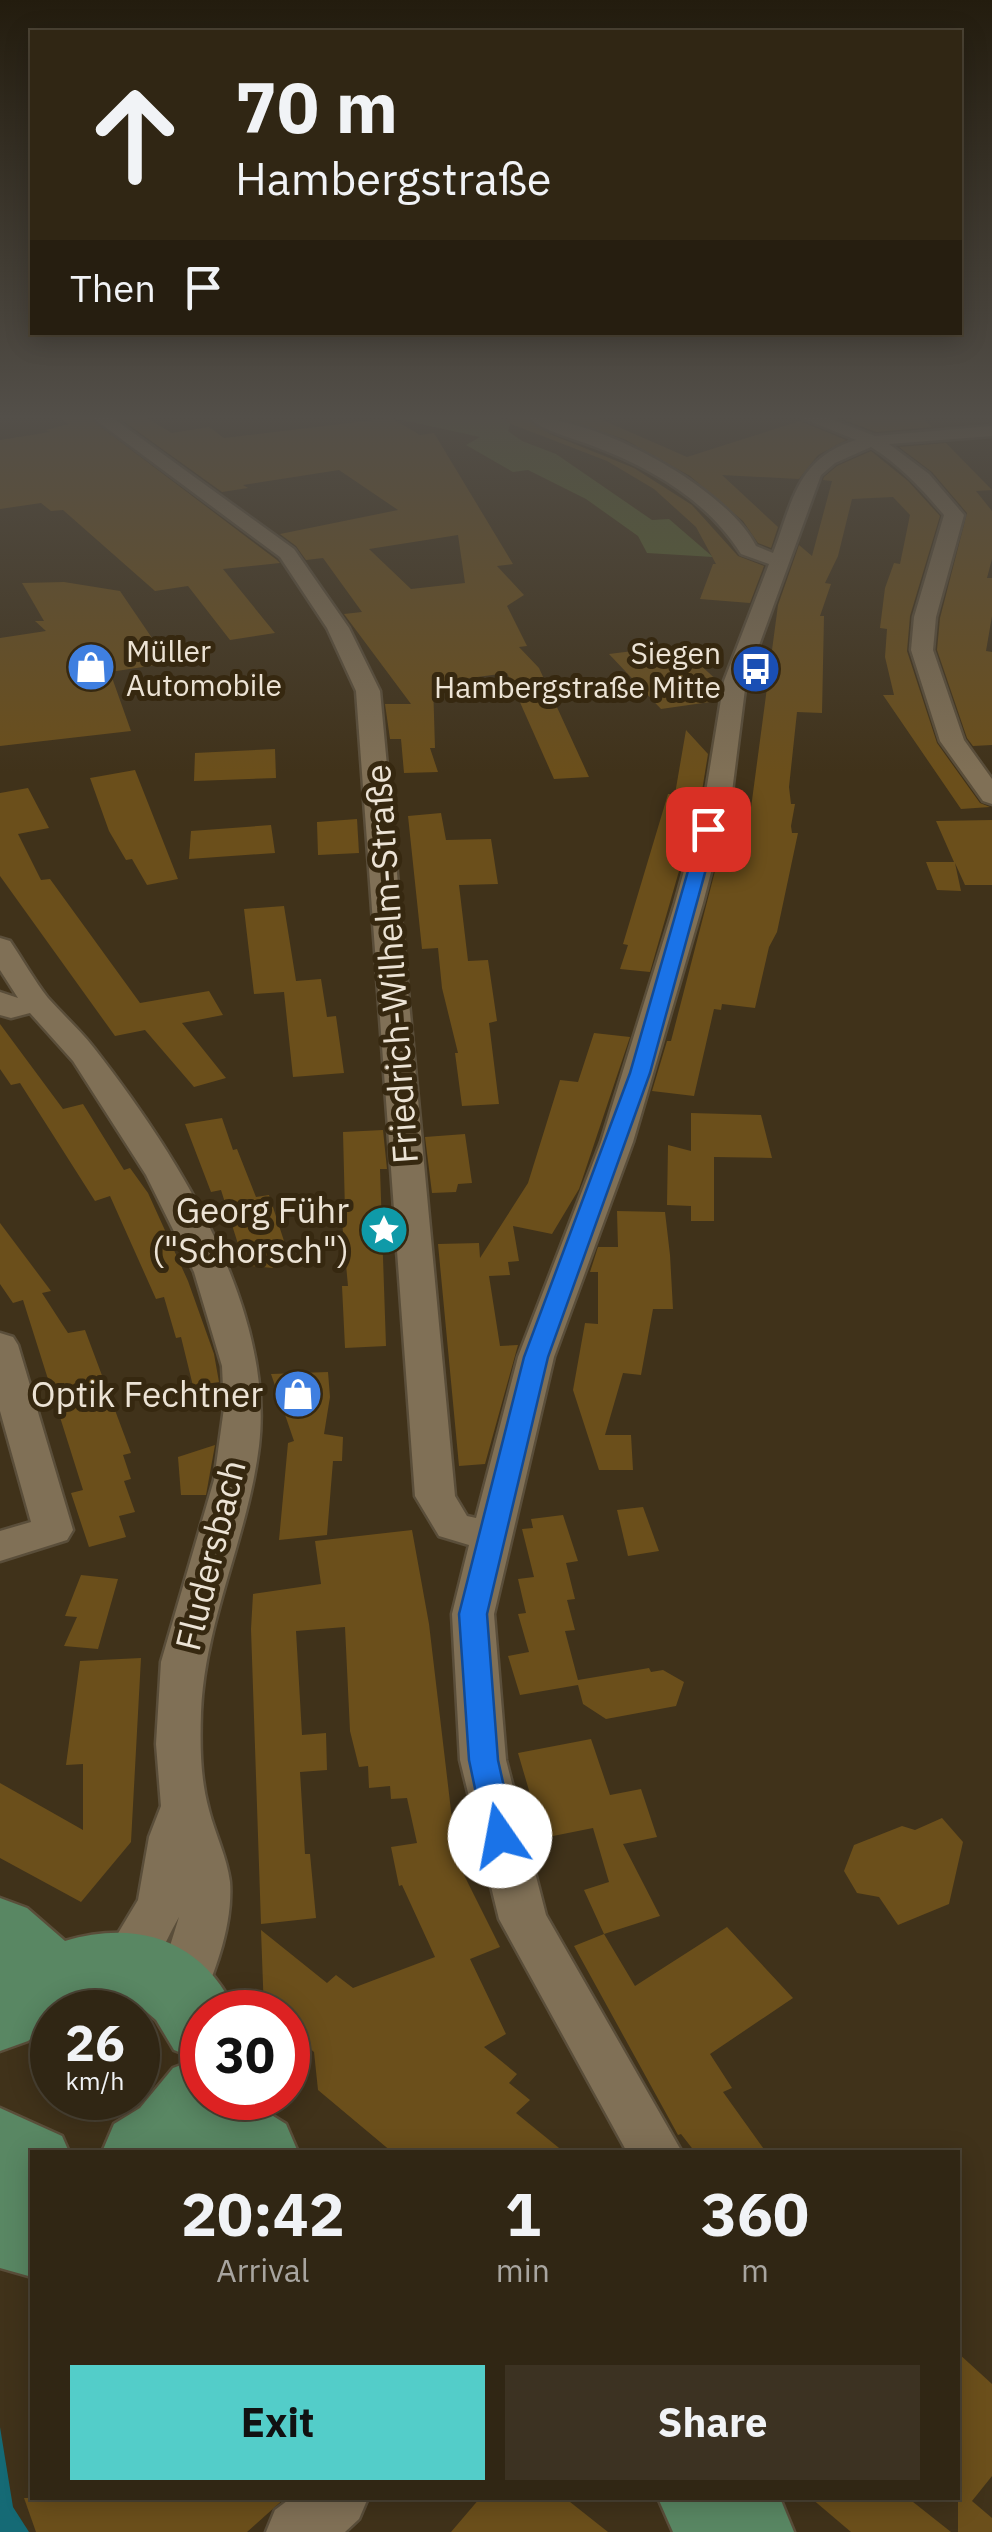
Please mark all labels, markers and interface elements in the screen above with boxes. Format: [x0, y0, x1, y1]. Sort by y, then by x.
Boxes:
text: 70 m [235, 61, 398, 152]
icon: ahead [70, 70, 200, 200]
text: Hambergstraße [235, 149, 551, 207]
icon: arrive [176, 260, 231, 315]
text: Then [70, 263, 156, 312]
place label: Müller Automobile [126, 631, 282, 704]
place label: Siegen Hambergstraße Mitte [434, 633, 721, 706]
shop icon: Müller Automobile [65, 641, 117, 693]
bus stop icon: Siegen Hambergstraße Mitte [730, 643, 782, 695]
street label: Friedrich-Wilhelm-Straße [354, 763, 428, 1165]
pin [666, 787, 751, 872]
icon: arrive [681, 802, 736, 857]
place label: Georg Führ ("Schorsch") [152, 1187, 349, 1273]
place icon: Georg Führ ("Schorsch") [358, 1204, 410, 1256]
shop icon: Optik Fechtner [272, 1368, 324, 1420]
place label: Optik Fechtner [31, 1371, 263, 1417]
street label: Fludersbach [164, 1455, 256, 1655]
position arrow [448, 1784, 552, 1888]
speed limit sign: 30 [180, 1990, 310, 2120]
text: 26 [65, 2010, 125, 2075]
text: km/h [66, 2064, 124, 2097]
text: 20:42 [181, 2174, 345, 2253]
text: 1 [505, 2174, 541, 2253]
text: 360 [701, 2174, 809, 2253]
text: Arrival [216, 2249, 310, 2291]
text: min [496, 2249, 550, 2291]
text: m [741, 2249, 769, 2291]
button: Exit [70, 2365, 485, 2480]
button: Share [505, 2365, 920, 2480]

